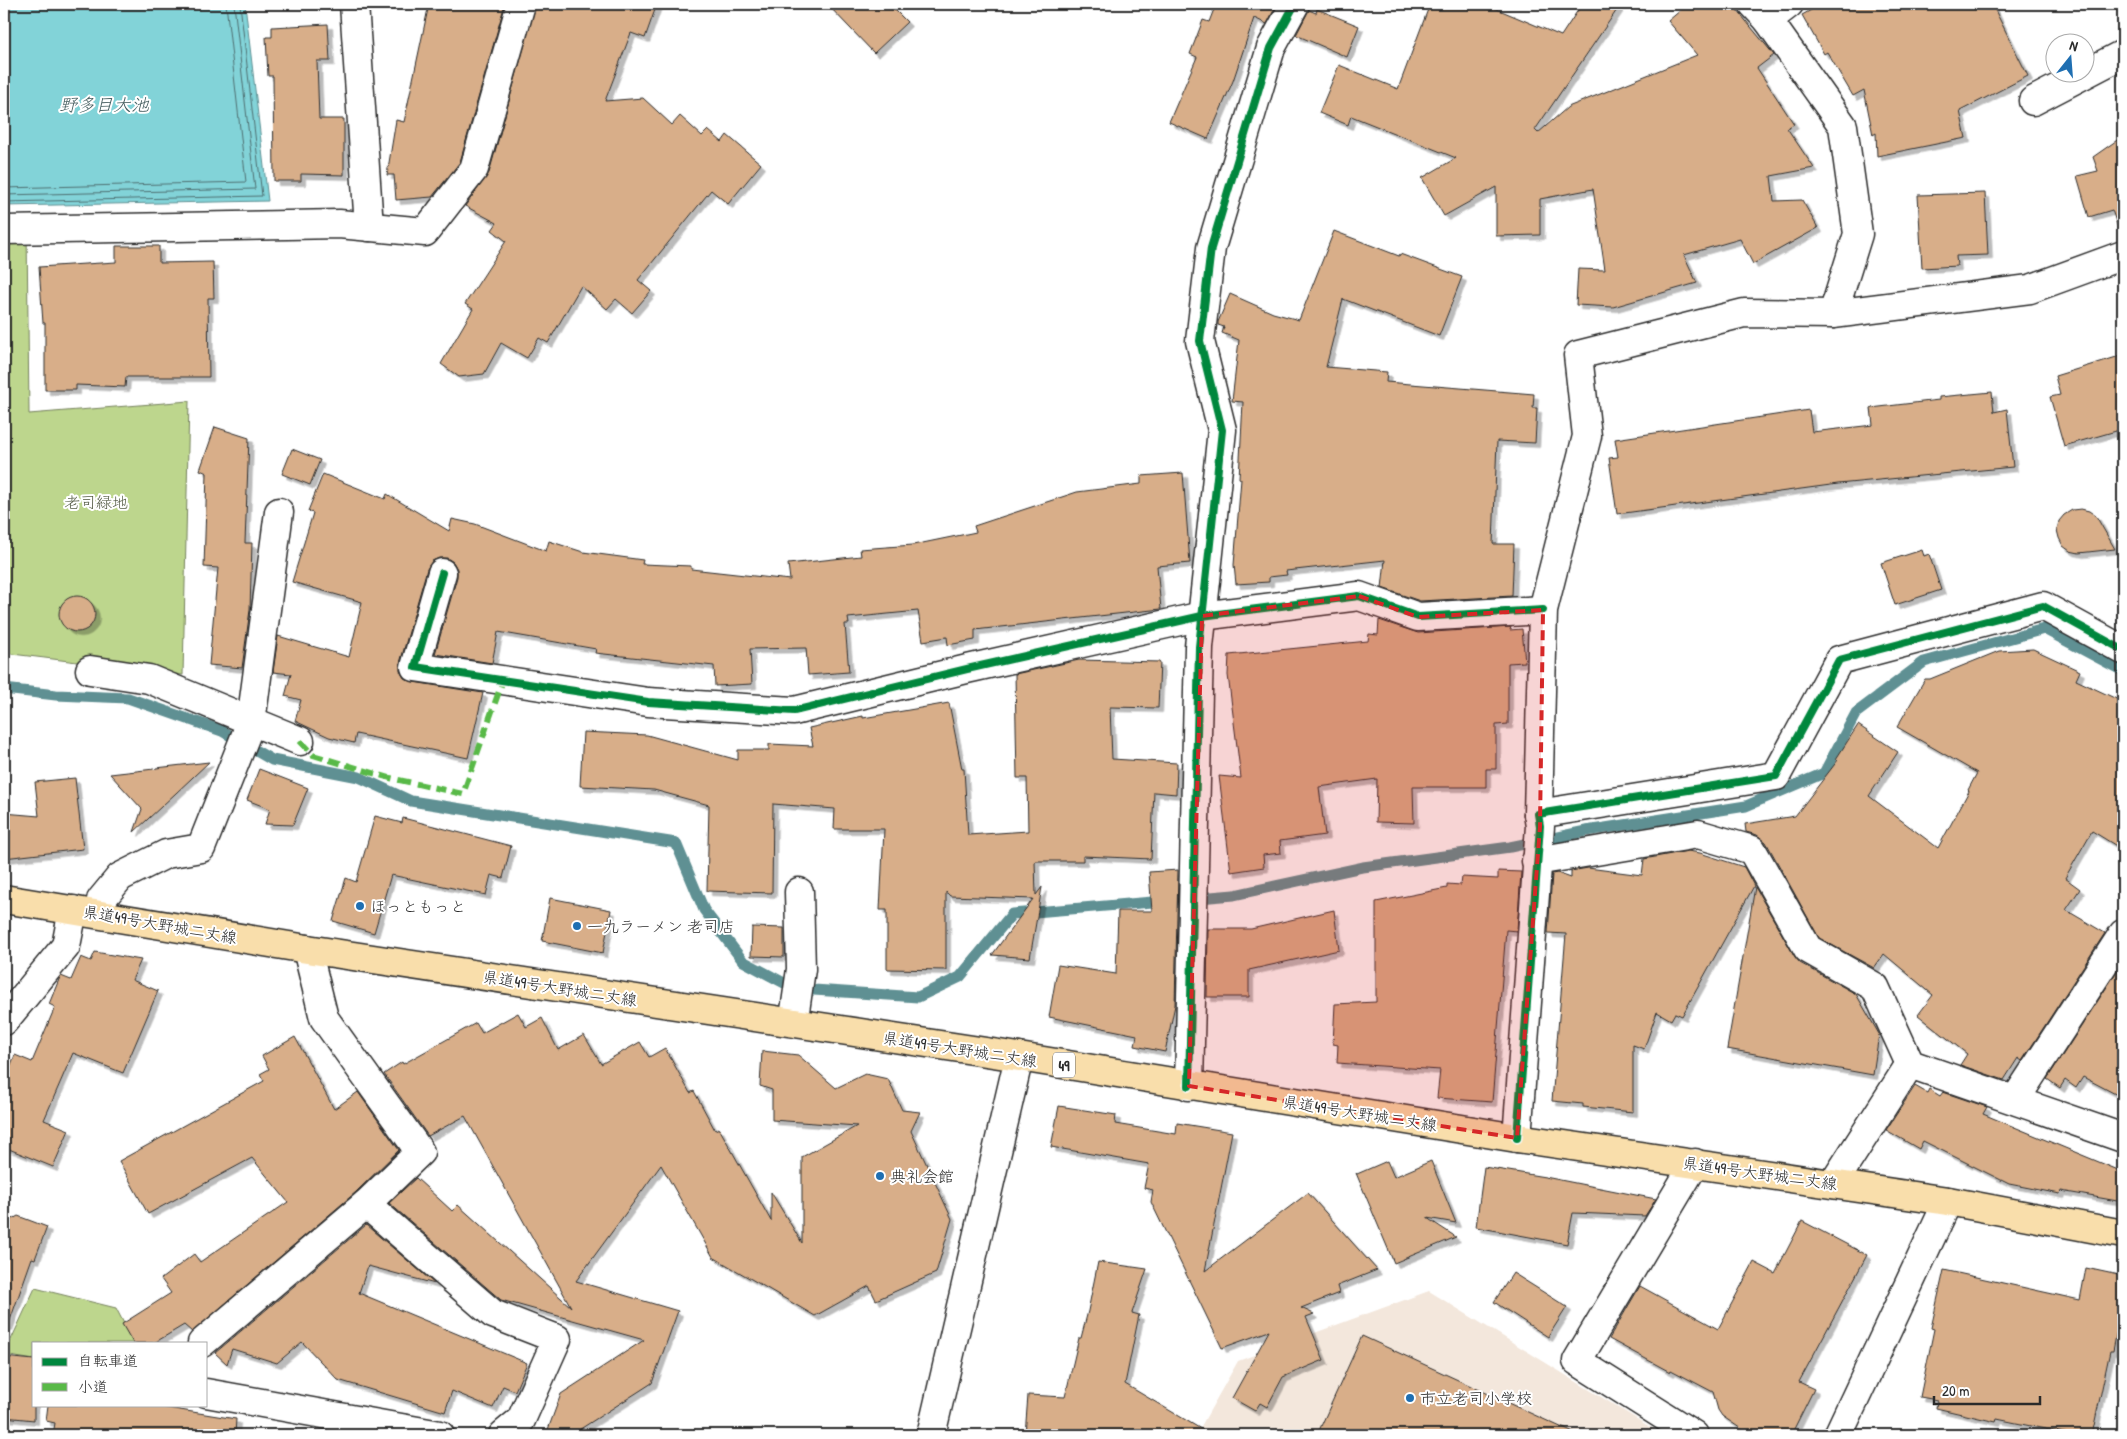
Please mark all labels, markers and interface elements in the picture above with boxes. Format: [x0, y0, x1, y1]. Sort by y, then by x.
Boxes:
north arrow [2044, 32, 2094, 82]
text: N [2068, 35, 2081, 55]
water label: 野多目大池 [59, 92, 150, 117]
park label: 老司緑地 [64, 491, 128, 513]
place label: ほっともっと [370, 895, 466, 917]
street label: 県道49号大野城二丈線 [81, 900, 239, 948]
marker: ほっともっと [354, 900, 366, 912]
place label: 一九ラーメン 老司店 [587, 915, 735, 937]
marker: 一九ラーメン 老司店 [571, 920, 583, 932]
street label: 県道49号大野城二丈線 [481, 965, 639, 1011]
street label: 県道49号大野城二丈線 [881, 1026, 1039, 1072]
road number: 49 [1053, 1052, 1075, 1078]
street label: 県道49号大野城二丈線 [1281, 1090, 1439, 1136]
street label: 県道49号大野城二丈線 [1681, 1151, 1839, 1195]
place label: 典礼会館 [890, 1165, 954, 1187]
marker: 典礼会館 [874, 1170, 886, 1182]
legend [32, 1342, 208, 1406]
text: 自転車道 [78, 1350, 138, 1371]
scale bar [1934, 1374, 2041, 1406]
text: 小道 [78, 1376, 108, 1397]
text: 20 m [1942, 1380, 1969, 1401]
place label: 市立老司小学校 [1420, 1387, 1532, 1409]
marker: 市立老司小学校 [1404, 1392, 1416, 1404]

